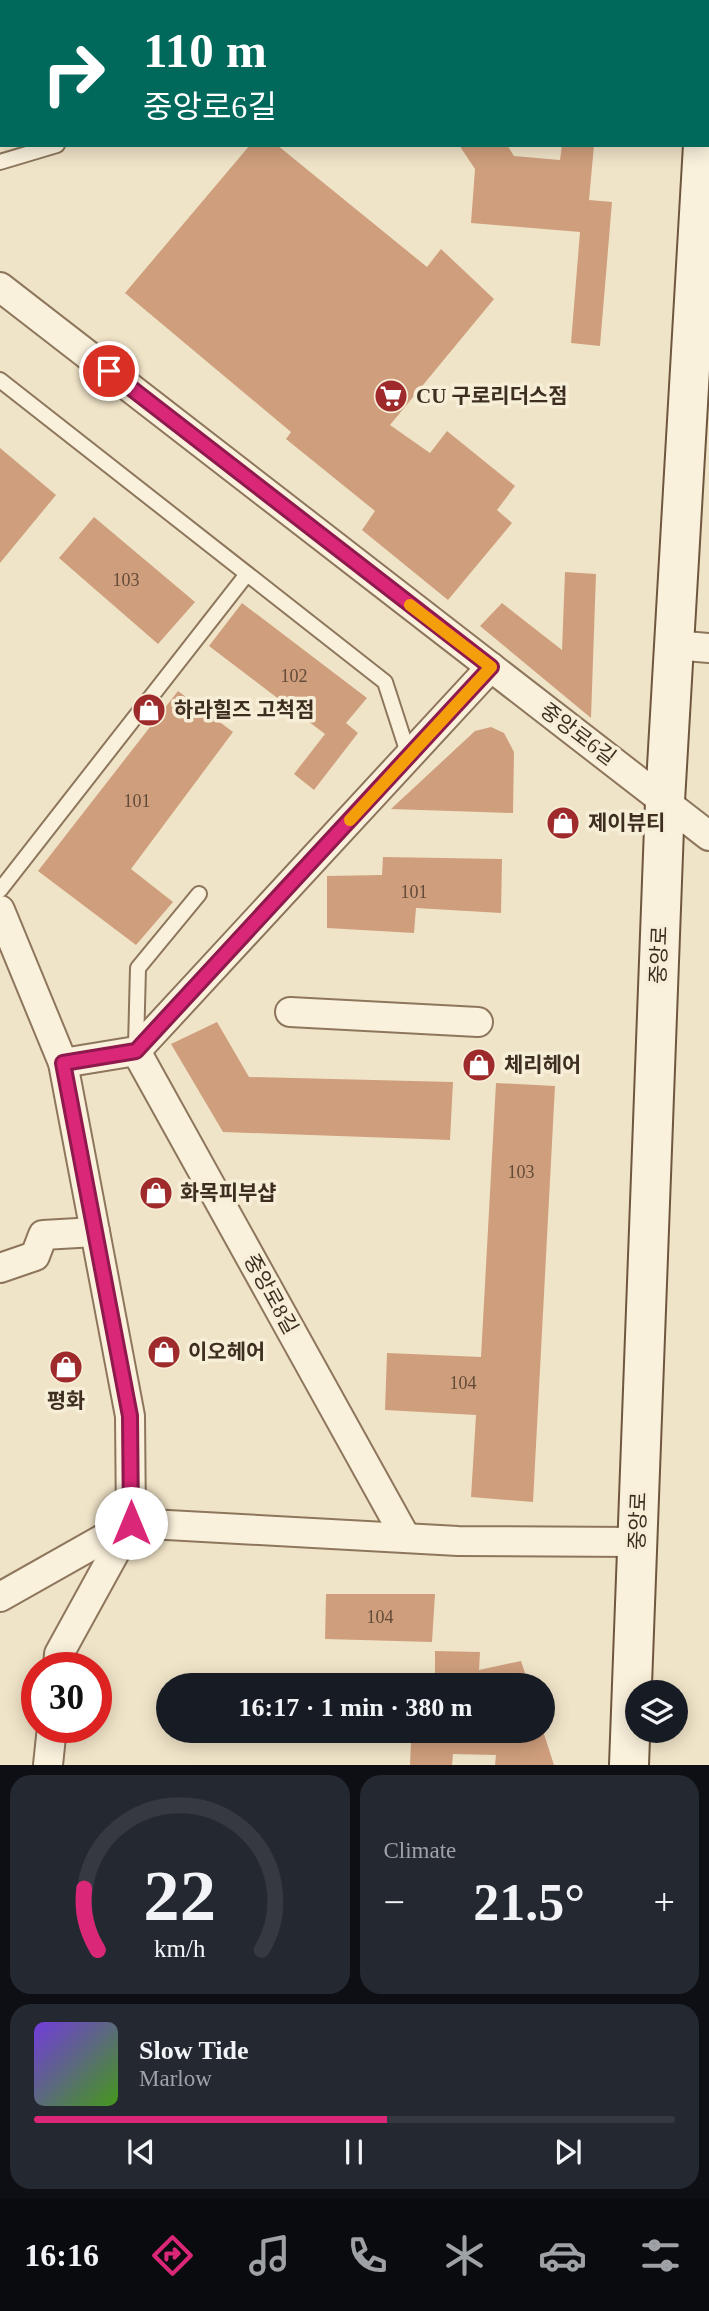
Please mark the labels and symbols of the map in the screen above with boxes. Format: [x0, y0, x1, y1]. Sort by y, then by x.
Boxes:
pin [79, 341, 139, 401]
supermarket icon: CU 구로리더스점 [372, 377, 410, 415]
place label: CU 구로리더스점 [416, 384, 568, 408]
house number: 103 [113, 570, 140, 590]
house number: 102 [281, 666, 308, 686]
shop icon: 하라힐즈 고척점 [130, 691, 168, 729]
place label: 하라힐즈 고척점 [174, 698, 315, 722]
street label: 중앙로6길 [536, 698, 620, 770]
house number: 101 [124, 791, 151, 811]
shop icon: 제이뷰티 [544, 804, 582, 842]
place label: 제이뷰티 [588, 811, 665, 835]
house number: 101 [401, 882, 428, 902]
street label: 중앙로 [646, 926, 672, 984]
shop icon: 체리헤어 [460, 1046, 498, 1084]
place label: 체리헤어 [504, 1053, 581, 1077]
house number: 103 [508, 1162, 535, 1182]
shop icon: 화목피부샵 [137, 1174, 175, 1212]
place label: 화목피부샵 [180, 1181, 277, 1205]
street label: 중앙로8길 [239, 1250, 303, 1338]
shop icon: 이오헤어 [145, 1333, 183, 1371]
place label: 이오헤어 [188, 1340, 265, 1364]
shop icon: 평화 [47, 1348, 85, 1386]
house number: 104 [450, 1373, 477, 1393]
place label: 평화 [47, 1389, 85, 1413]
position arrow [94, 1486, 168, 1560]
street label: 중앙로 [625, 1492, 651, 1550]
house number: 104 [367, 1607, 394, 1627]
speed limit sign: 30 [21, 1652, 112, 1743]

